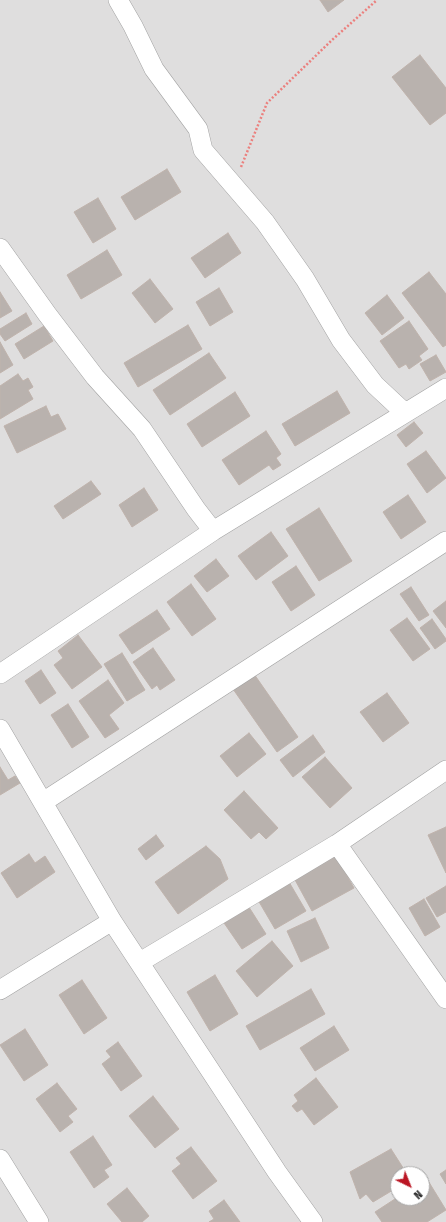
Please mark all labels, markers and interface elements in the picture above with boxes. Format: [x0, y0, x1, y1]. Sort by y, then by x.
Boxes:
north arrow [390, 1166, 430, 1206]
text: N [411, 1187, 425, 1201]

